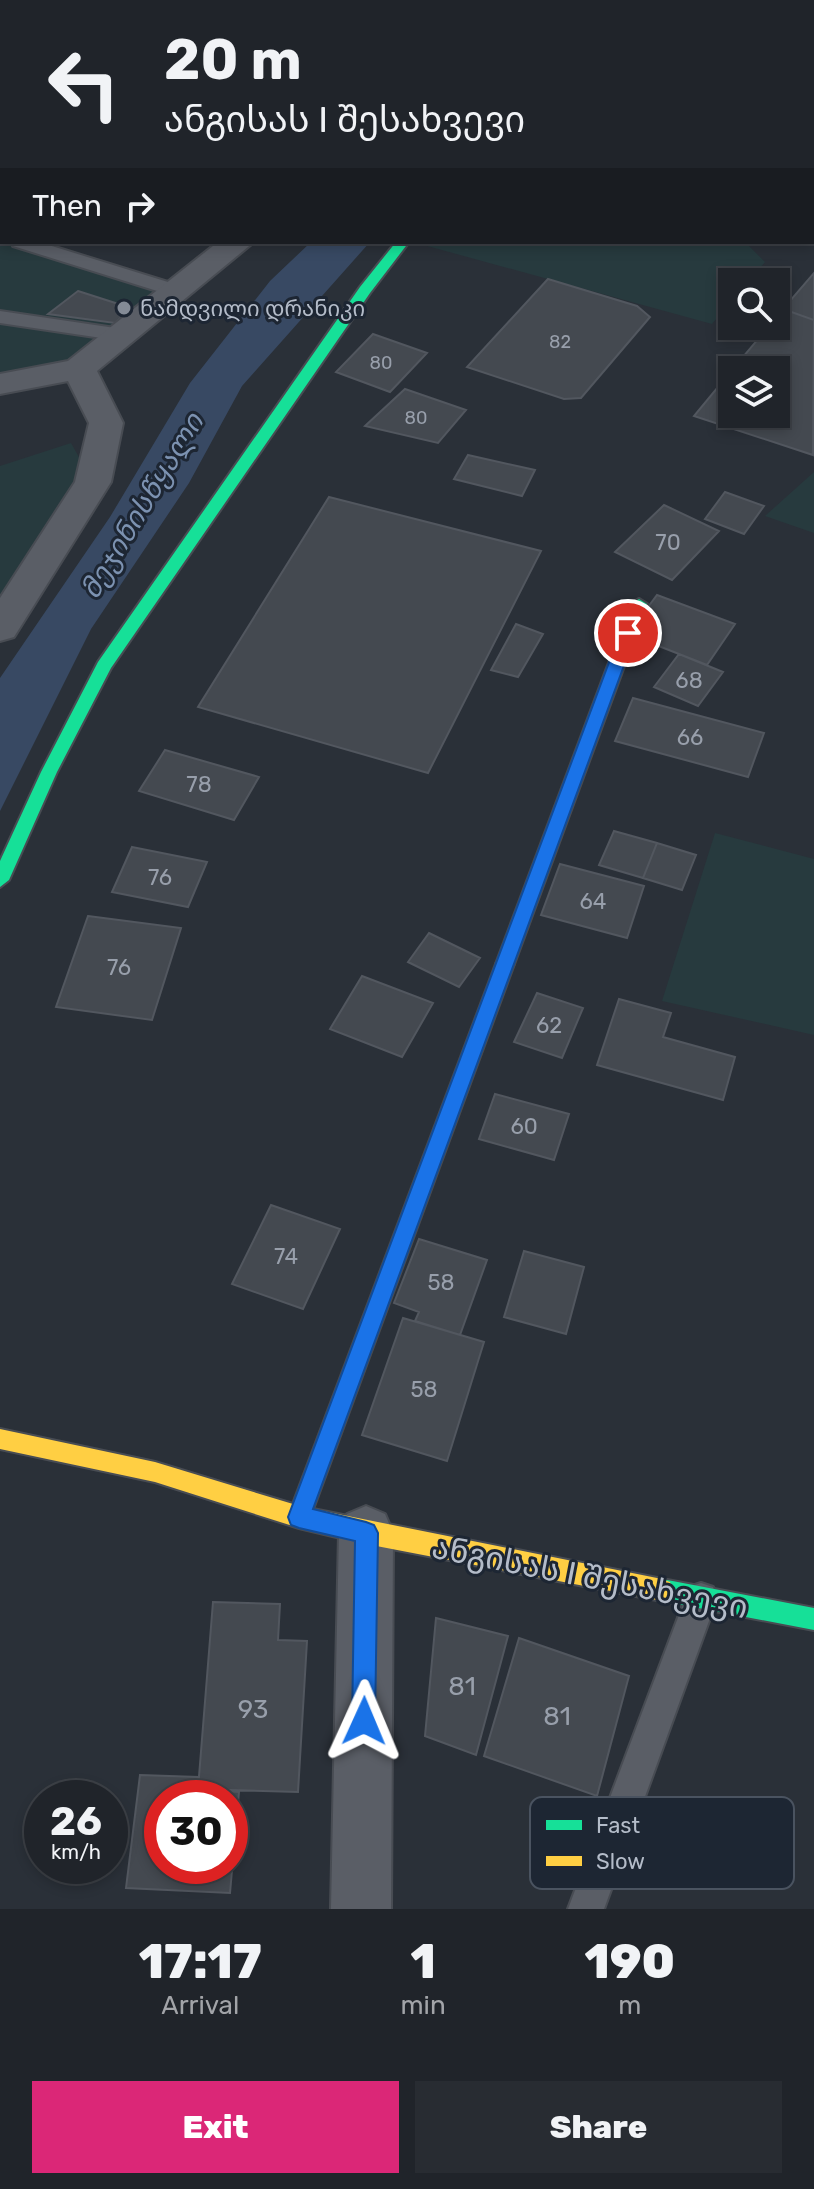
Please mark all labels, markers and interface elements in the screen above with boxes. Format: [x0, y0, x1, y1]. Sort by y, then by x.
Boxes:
text: 20 m [164, 27, 302, 93]
icon: left [32, 32, 136, 136]
text: ანგისას I შესახვევი [164, 98, 525, 141]
icon: right [118, 184, 162, 228]
text: Then [32, 188, 102, 224]
map controls [718, 268, 790, 428]
button: search [718, 268, 790, 340]
place label: ნამდვილი დრანიკი [140, 295, 365, 322]
marker: ნამდვილი დრანიკი [115, 299, 133, 317]
house number: 82 [549, 331, 571, 353]
house number: 80 [370, 352, 392, 374]
button: layers [718, 356, 790, 428]
water label: მეჯინისწყალი [74, 406, 211, 605]
house number: 80 [405, 407, 427, 429]
house number: 70 [655, 529, 681, 556]
pin [594, 599, 662, 667]
icon: arrive [606, 611, 650, 655]
house number: 68 [675, 667, 703, 694]
house number: 66 [677, 724, 703, 751]
house number: 78 [186, 771, 212, 798]
house number: 76 [148, 864, 172, 891]
house number: 64 [580, 888, 606, 915]
house number: 76 [107, 954, 131, 981]
house number: 62 [536, 1012, 562, 1039]
house number: 60 [510, 1113, 538, 1140]
house number: 74 [274, 1243, 298, 1270]
house number: 58 [427, 1269, 455, 1296]
house number: 58 [410, 1376, 438, 1403]
street label: ანგისას I შესახვევი [429, 1528, 751, 1626]
house number: 81 [448, 1671, 476, 1702]
position arrow [322, 1679, 406, 1763]
house number: 93 [238, 1694, 268, 1725]
house number: 81 [543, 1701, 571, 1732]
speed limit sign: 30 [144, 1780, 248, 1884]
legend [530, 1797, 794, 1889]
text: 26 [50, 1798, 102, 1845]
text: Fast [596, 1812, 641, 1839]
text: km/h [51, 1840, 101, 1864]
text: Slow [596, 1848, 645, 1875]
text: 17:17 [139, 1933, 262, 1990]
text: 1 [410, 1933, 436, 1990]
text: 190 [585, 1933, 675, 1990]
text: Arrival [161, 1990, 239, 2021]
text: min [401, 1990, 446, 2021]
text: m [618, 1990, 641, 2021]
button: Exit [32, 2081, 399, 2173]
button: Share [415, 2081, 782, 2173]

